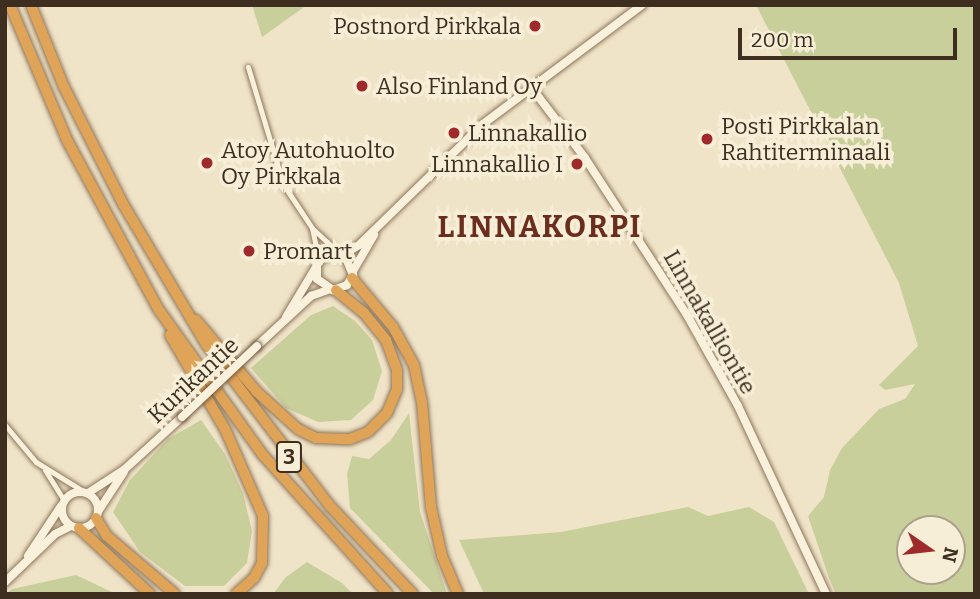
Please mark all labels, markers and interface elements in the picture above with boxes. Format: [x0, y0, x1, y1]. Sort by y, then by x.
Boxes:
place label: Postnord Pirkkala [333, 12, 521, 40]
scale bar [742, 14, 961, 58]
marker: Postnord Pirkkala [527, 18, 543, 34]
text: 200 m [751, 27, 814, 53]
place label: Also Finland Oy [376, 72, 542, 100]
marker: Also Finland Oy [354, 78, 370, 94]
place label: Posti Pirkkalan Rahtiterminaali [721, 112, 890, 166]
place label: Linnakallio [468, 119, 587, 147]
marker: Linnakallio [446, 125, 462, 141]
marker: Posti Pirkkalan Rahtiterminaali [699, 131, 715, 147]
place label: Atoy Autohuolto Oy Pirkkala [221, 136, 395, 190]
place label: Linnakallio I [431, 150, 563, 178]
marker: Atoy Autohuolto Oy Pirkkala [199, 155, 215, 171]
marker: Linnakallio I [569, 156, 585, 172]
district label: LINNAKORPI [439, 209, 641, 245]
place label: Promart [263, 237, 352, 265]
marker: Promart [241, 243, 257, 259]
street label: Linnakalliontie [658, 245, 762, 399]
street label: Kurikantie [142, 331, 244, 429]
road number: 3 [275, 440, 303, 475]
north arrow [896, 515, 966, 585]
text: N [937, 545, 963, 565]

